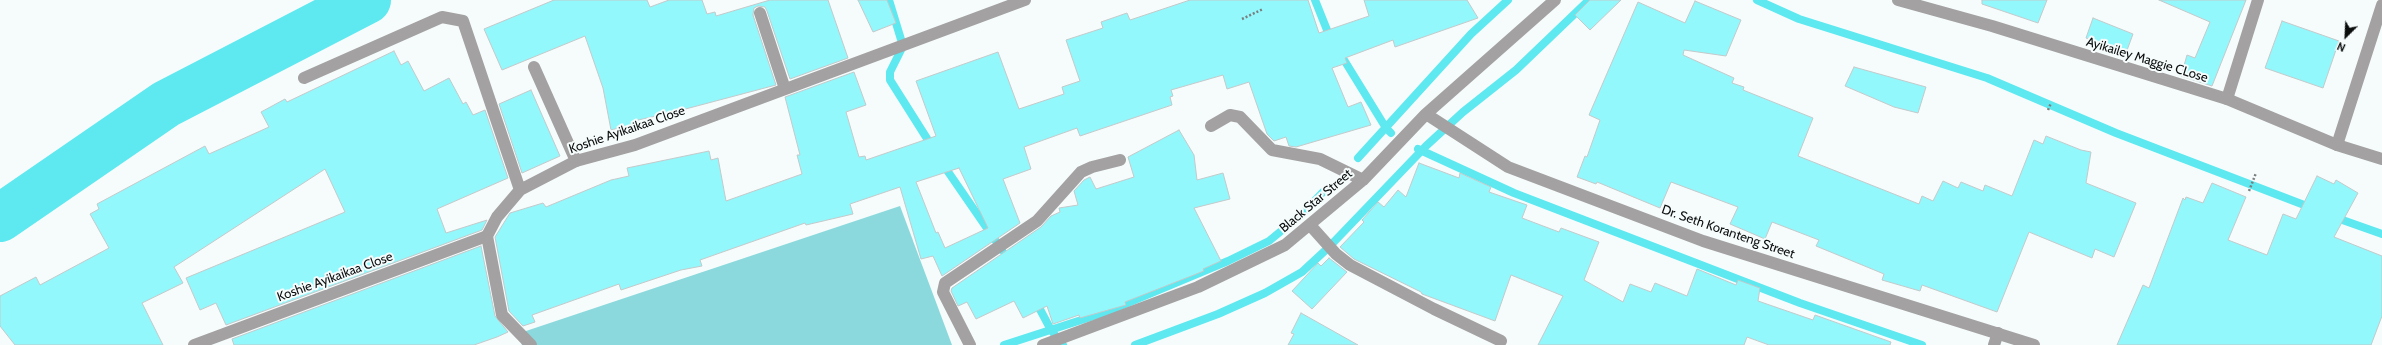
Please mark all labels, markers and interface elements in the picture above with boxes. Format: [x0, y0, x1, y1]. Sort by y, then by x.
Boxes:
north arrow [2326, 16, 2366, 56]
street label: Ayikailey Maggie CLose [2084, 34, 2210, 86]
text: N [2335, 39, 2348, 55]
street label: Koshie Ayikaikaa Close [567, 103, 687, 157]
street label: Black Star Street [1276, 166, 1356, 236]
street label: Dr. Seth Koranteng Street [1659, 202, 1797, 262]
street label: Koshie Ayikaikaa Close [275, 249, 395, 305]

